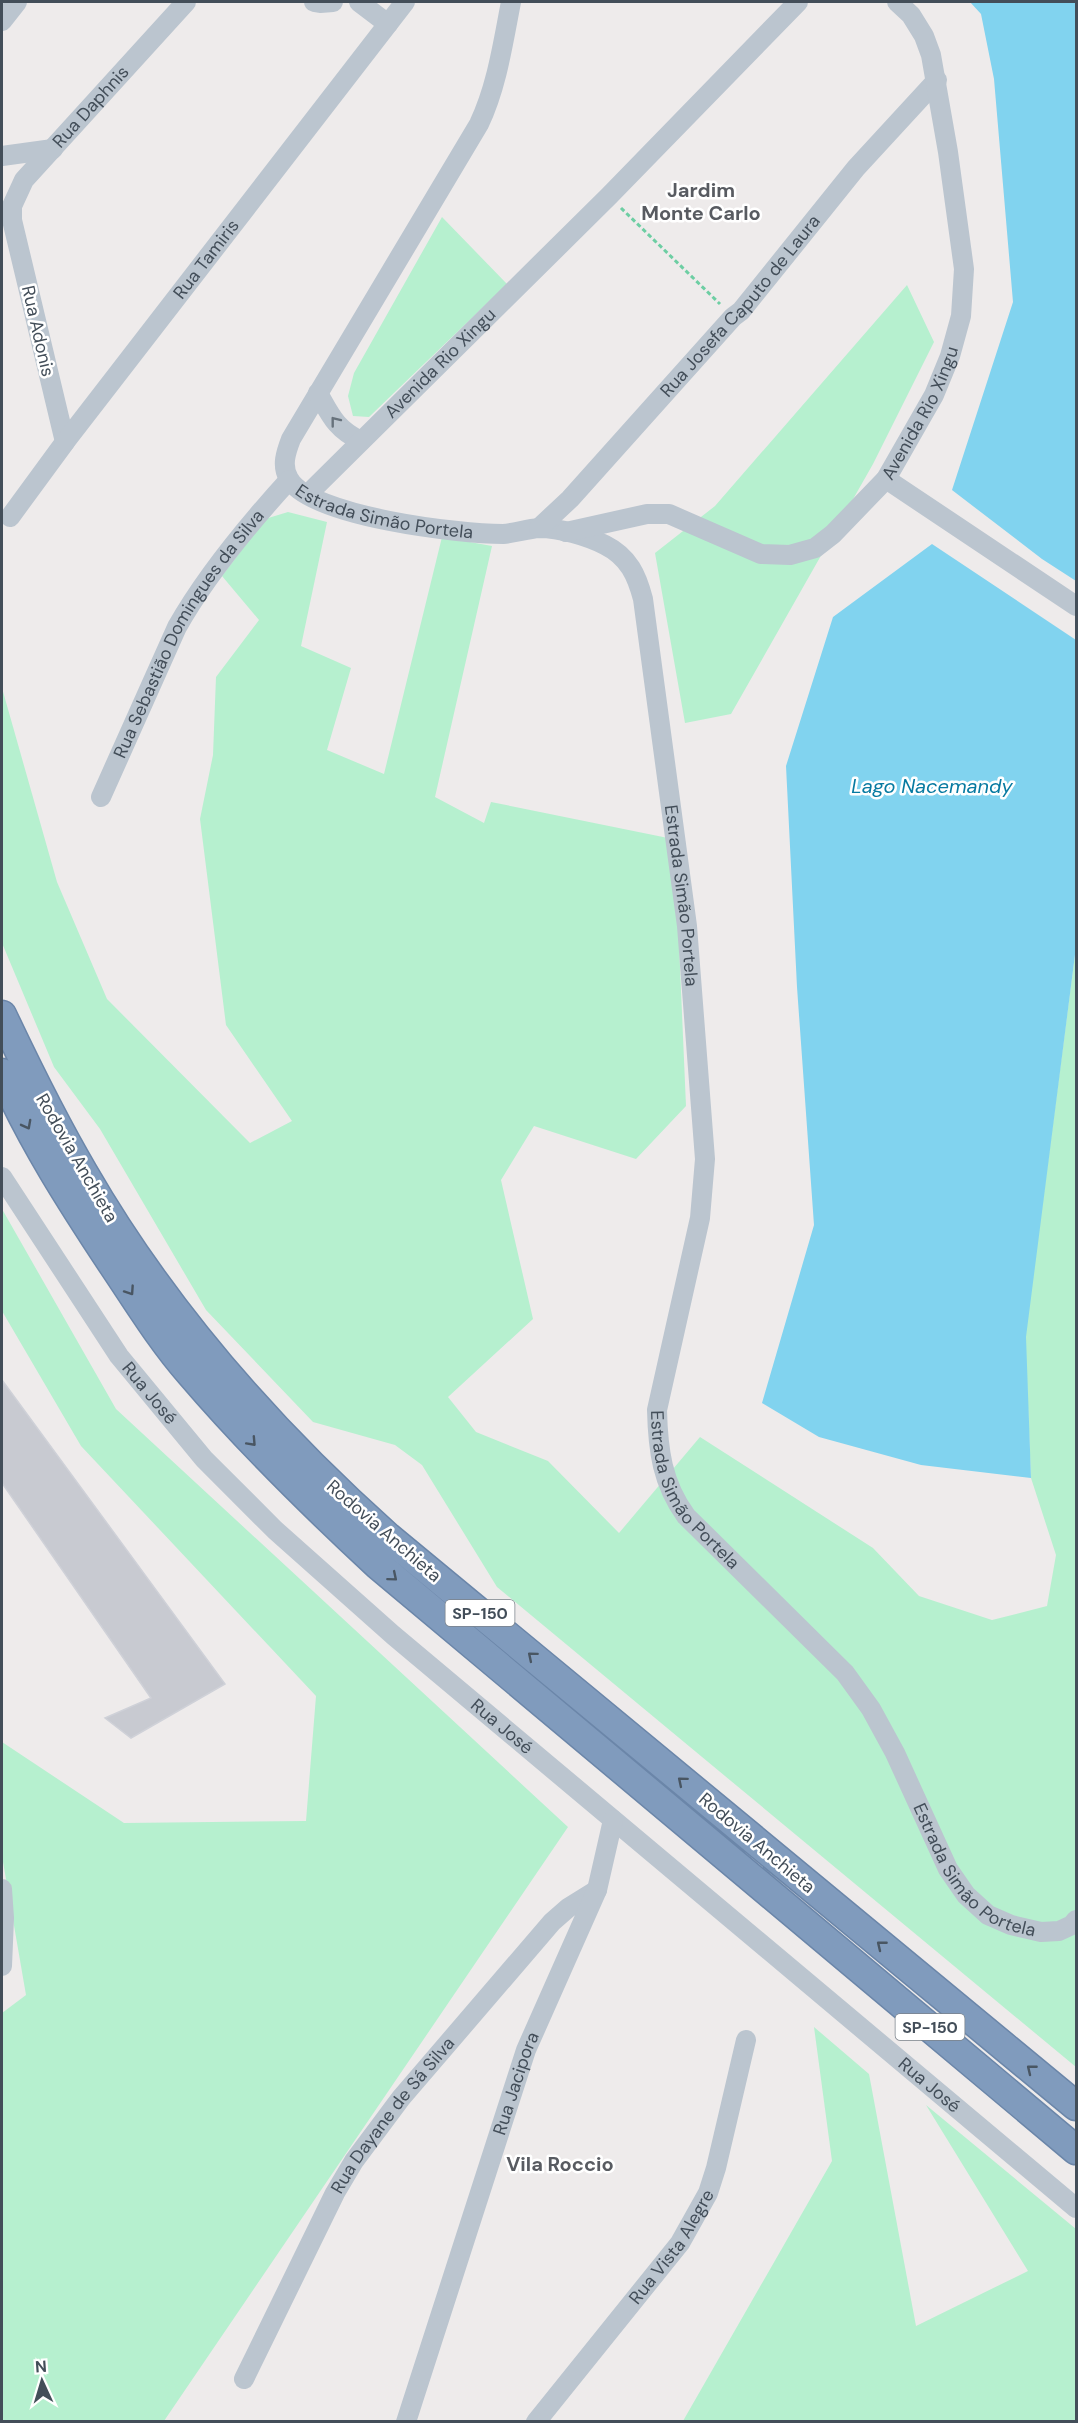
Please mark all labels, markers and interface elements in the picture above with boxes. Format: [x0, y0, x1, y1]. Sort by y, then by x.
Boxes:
street label: Rua Daphnis [47, 60, 134, 153]
district label: Jardim Monte Carlo [641, 177, 761, 226]
street label: Rua Josefa Caputo de Laura [655, 210, 826, 402]
street label: Rua Tamiris [168, 214, 245, 304]
street label: Rua Adonis [16, 283, 60, 379]
street label: Avenida Rio Xingu [379, 303, 501, 423]
street label: Avenida Rio Xingu [876, 344, 964, 484]
one-way arrow [332, 417, 343, 428]
street label: Estrada Simão Portela [291, 479, 474, 544]
street label: Rua Sebastião Domingues da Silva [108, 504, 269, 762]
water label: Lago Nacemandy [851, 773, 1014, 799]
street label: Estrada Simão Portela [659, 803, 704, 987]
street label: Rodovia Anchieta [30, 1089, 124, 1227]
one-way arrow [20, 1119, 31, 1129]
one-way arrow [123, 1284, 134, 1295]
street label: Rua José [117, 1357, 183, 1430]
street label: Estrada Simão Portela [645, 1410, 745, 1574]
one-way arrow [245, 1435, 256, 1446]
street label: Rodovia Anchieta [322, 1474, 446, 1588]
one-way arrow [386, 1570, 397, 1581]
road number: SP-150 [446, 1600, 514, 1626]
one-way arrow [528, 1653, 539, 1664]
street label: Rua José [466, 1693, 538, 1760]
one-way arrow [678, 1777, 689, 1788]
street label: Rodovia Anchieta [694, 1787, 820, 1899]
street label: Estrada Simão Portela [908, 1799, 1038, 1942]
one-way arrow [876, 1941, 887, 1952]
road number: SP-150 [896, 2014, 964, 2040]
street label: Rua Jacipora [487, 2028, 545, 2138]
street label: Rua Dayane de Sá Silva [325, 2032, 460, 2198]
street label: Rua José [893, 2052, 966, 2118]
one-way arrow [1027, 2065, 1038, 2076]
district label: Vila Roccio [506, 2151, 614, 2177]
street label: Rua Vista Alegre [623, 2185, 720, 2309]
north arrow [12, 2351, 72, 2411]
text: N [34, 2356, 48, 2377]

